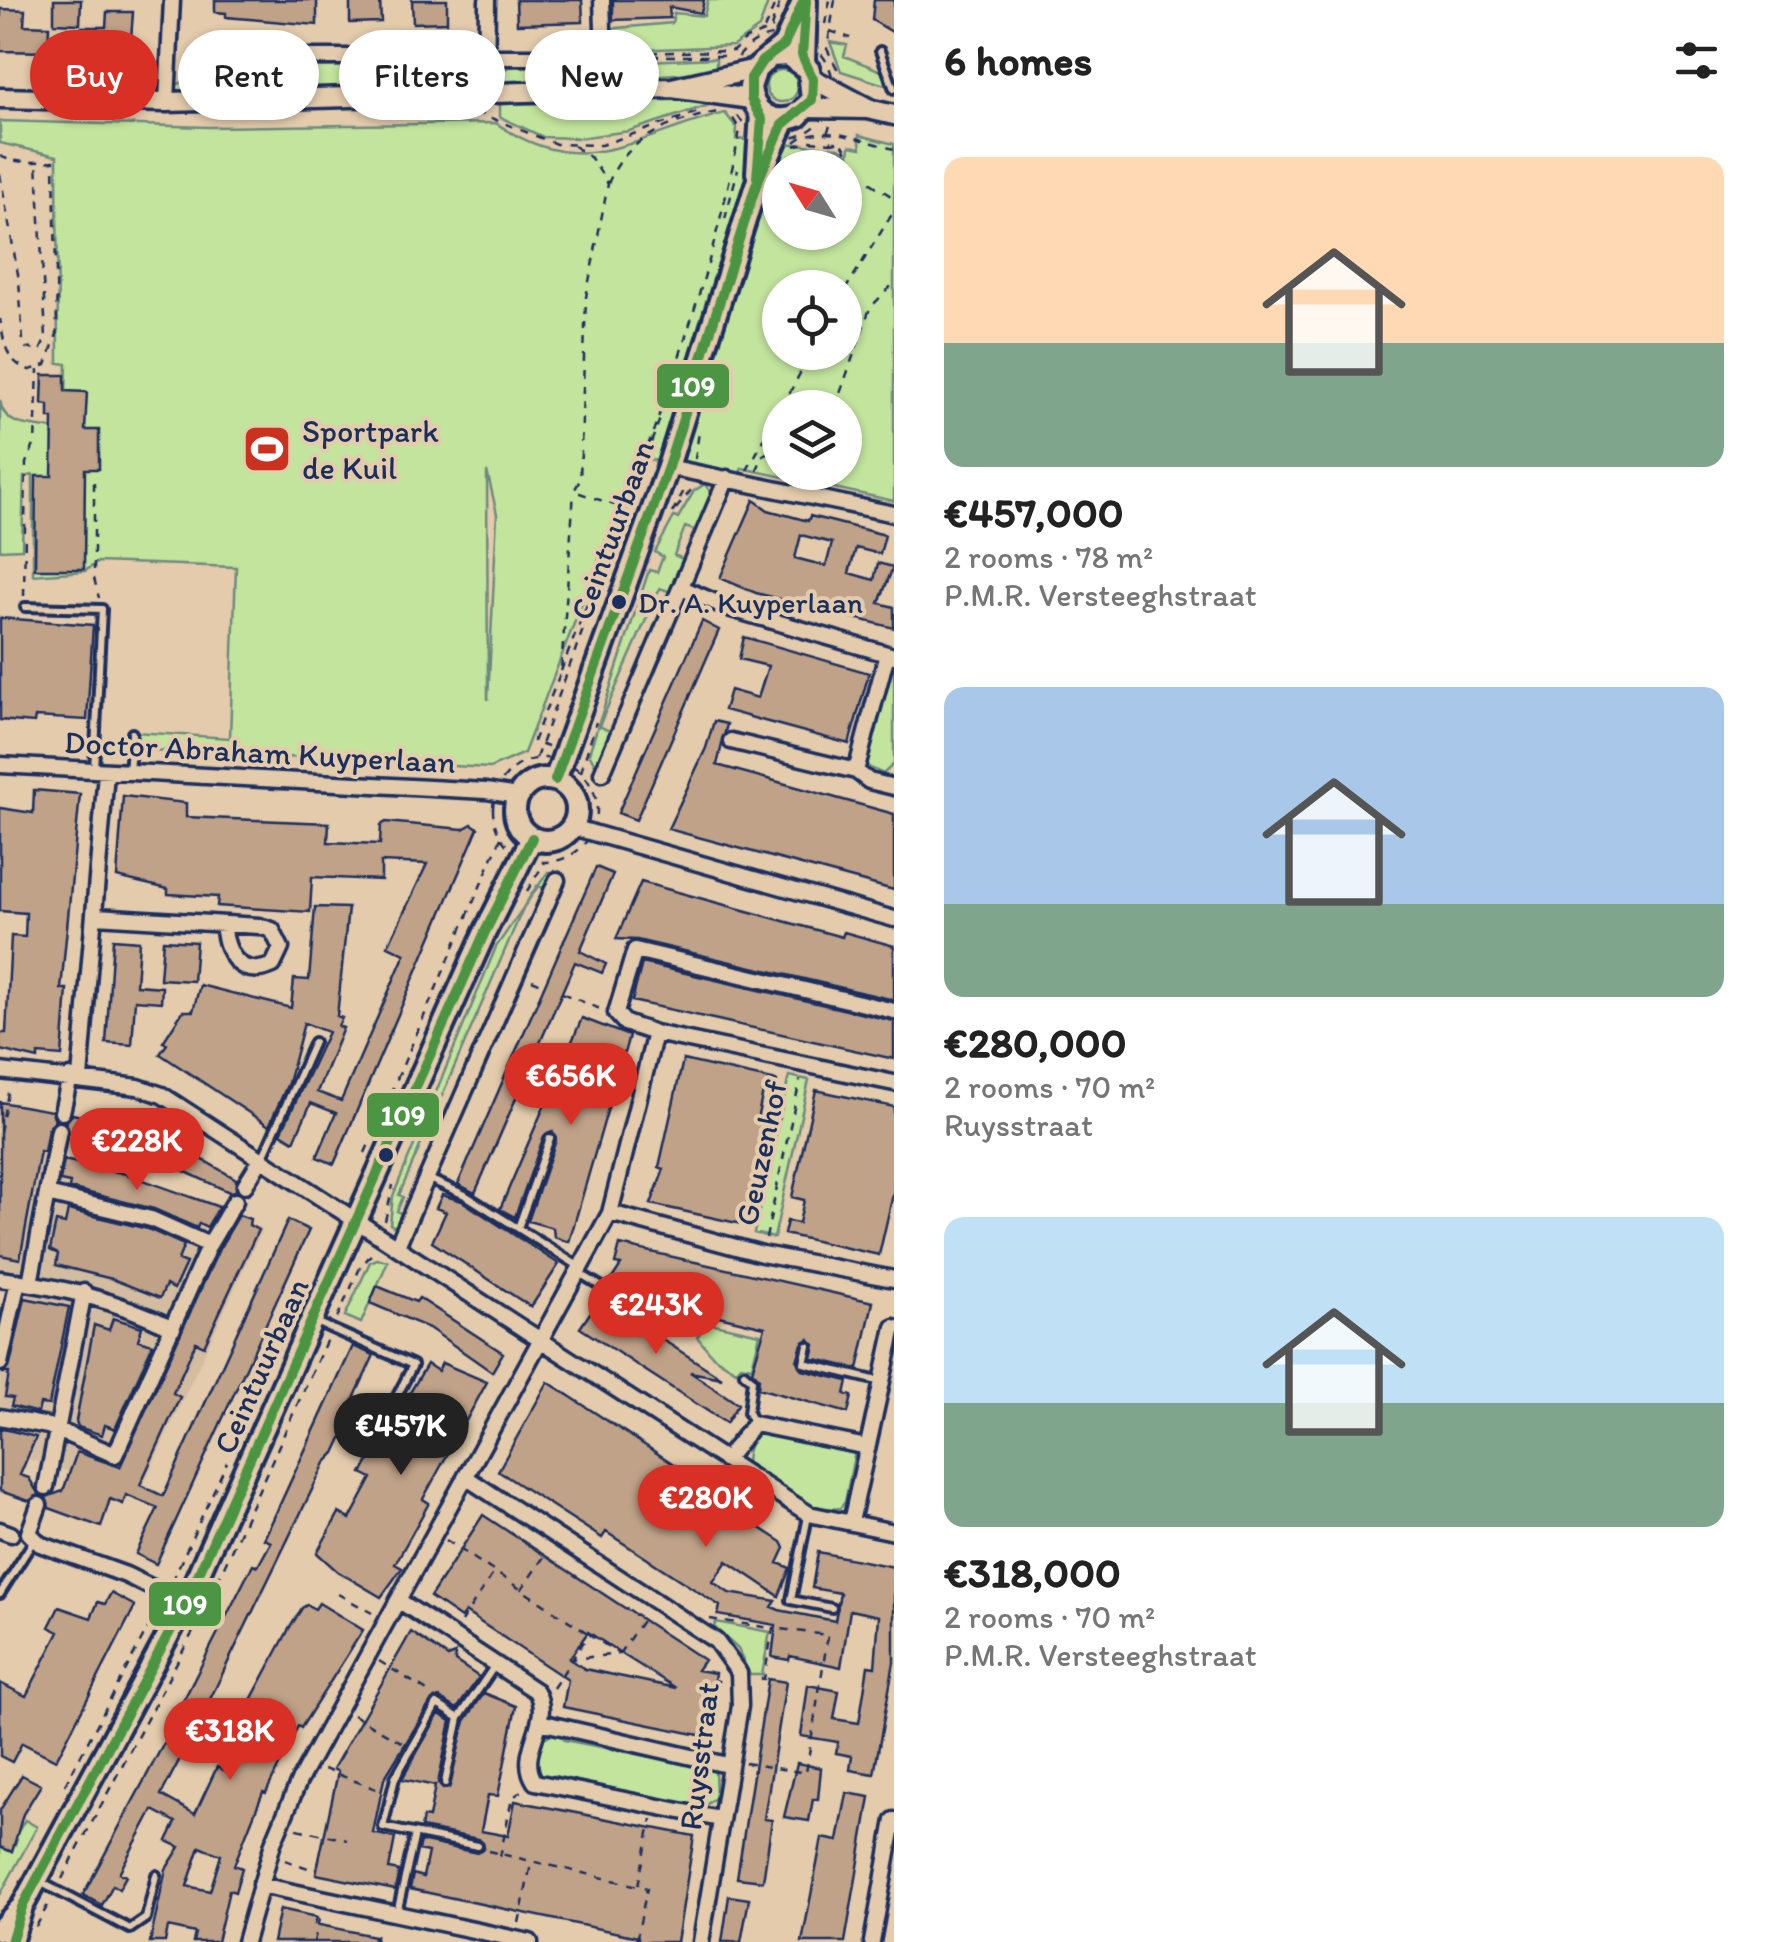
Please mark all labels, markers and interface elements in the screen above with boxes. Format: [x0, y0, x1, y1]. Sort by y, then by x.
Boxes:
chip: Buy [30, 30, 158, 120]
chip: Rent [178, 30, 319, 120]
chip: Filters [339, 30, 505, 120]
chip: New [525, 30, 659, 120]
icon: filters [1669, 33, 1724, 88]
text: 6 homes [944, 35, 1092, 86]
north arrow [762, 150, 862, 250]
map controls [762, 150, 862, 490]
icon: home [1244, 222, 1424, 402]
button: locate [762, 270, 862, 370]
line badge: 109 [655, 362, 731, 410]
text: 109 [671, 369, 715, 403]
button: layers [762, 390, 862, 490]
place label: Sportpark de Kuil [302, 412, 439, 487]
sports icon: Sportpark de Kuil [241, 423, 293, 475]
street label: Ceintuurbaan [562, 435, 662, 625]
text: €457,000 [944, 487, 1124, 538]
text: 2 rooms · 78 m² [944, 538, 1153, 576]
text: P.M.R. Versteeghstraat [944, 576, 1257, 614]
place label: Dr. A. Kuyperlaan [638, 584, 863, 621]
marker: Dr. A. Kuyperlaan [609, 592, 629, 612]
street label: Doctor Abraham Kuyperlaan [63, 723, 457, 781]
icon: home [1244, 752, 1424, 932]
text: €280,000 [944, 1017, 1127, 1068]
pin: €656K [501, 1043, 641, 1128]
text: €656K [526, 1056, 616, 1094]
text: 2 rooms · 70 m² [944, 1068, 1155, 1106]
street label: Geuzenhof [727, 1076, 795, 1229]
line badge: 109 [365, 1091, 441, 1139]
text: 109 [381, 1098, 425, 1132]
text: Ruysstraat [944, 1106, 1093, 1144]
pin: €228K [67, 1108, 207, 1193]
text: €228K [92, 1121, 182, 1159]
unlabelled marker [376, 1145, 396, 1165]
street label: Ceintuurbaan [205, 1272, 317, 1460]
pin: €243K [586, 1272, 726, 1357]
icon: home [1244, 1282, 1424, 1462]
text: €243K [610, 1285, 702, 1323]
pin: €457K [331, 1393, 471, 1478]
text: €457K [356, 1406, 446, 1444]
pin: €280K [636, 1465, 776, 1550]
text: €280K [660, 1478, 752, 1516]
text: €318,000 [944, 1547, 1121, 1598]
line badge: 109 [147, 1580, 223, 1628]
text: 109 [163, 1587, 207, 1621]
text: 2 rooms · 70 m² [944, 1598, 1155, 1636]
text: P.M.R. Versteeghstraat [944, 1636, 1257, 1674]
street label: Ruysstraat [671, 1680, 727, 1832]
pin: €318K [160, 1698, 300, 1783]
text: €318K [186, 1711, 274, 1749]

